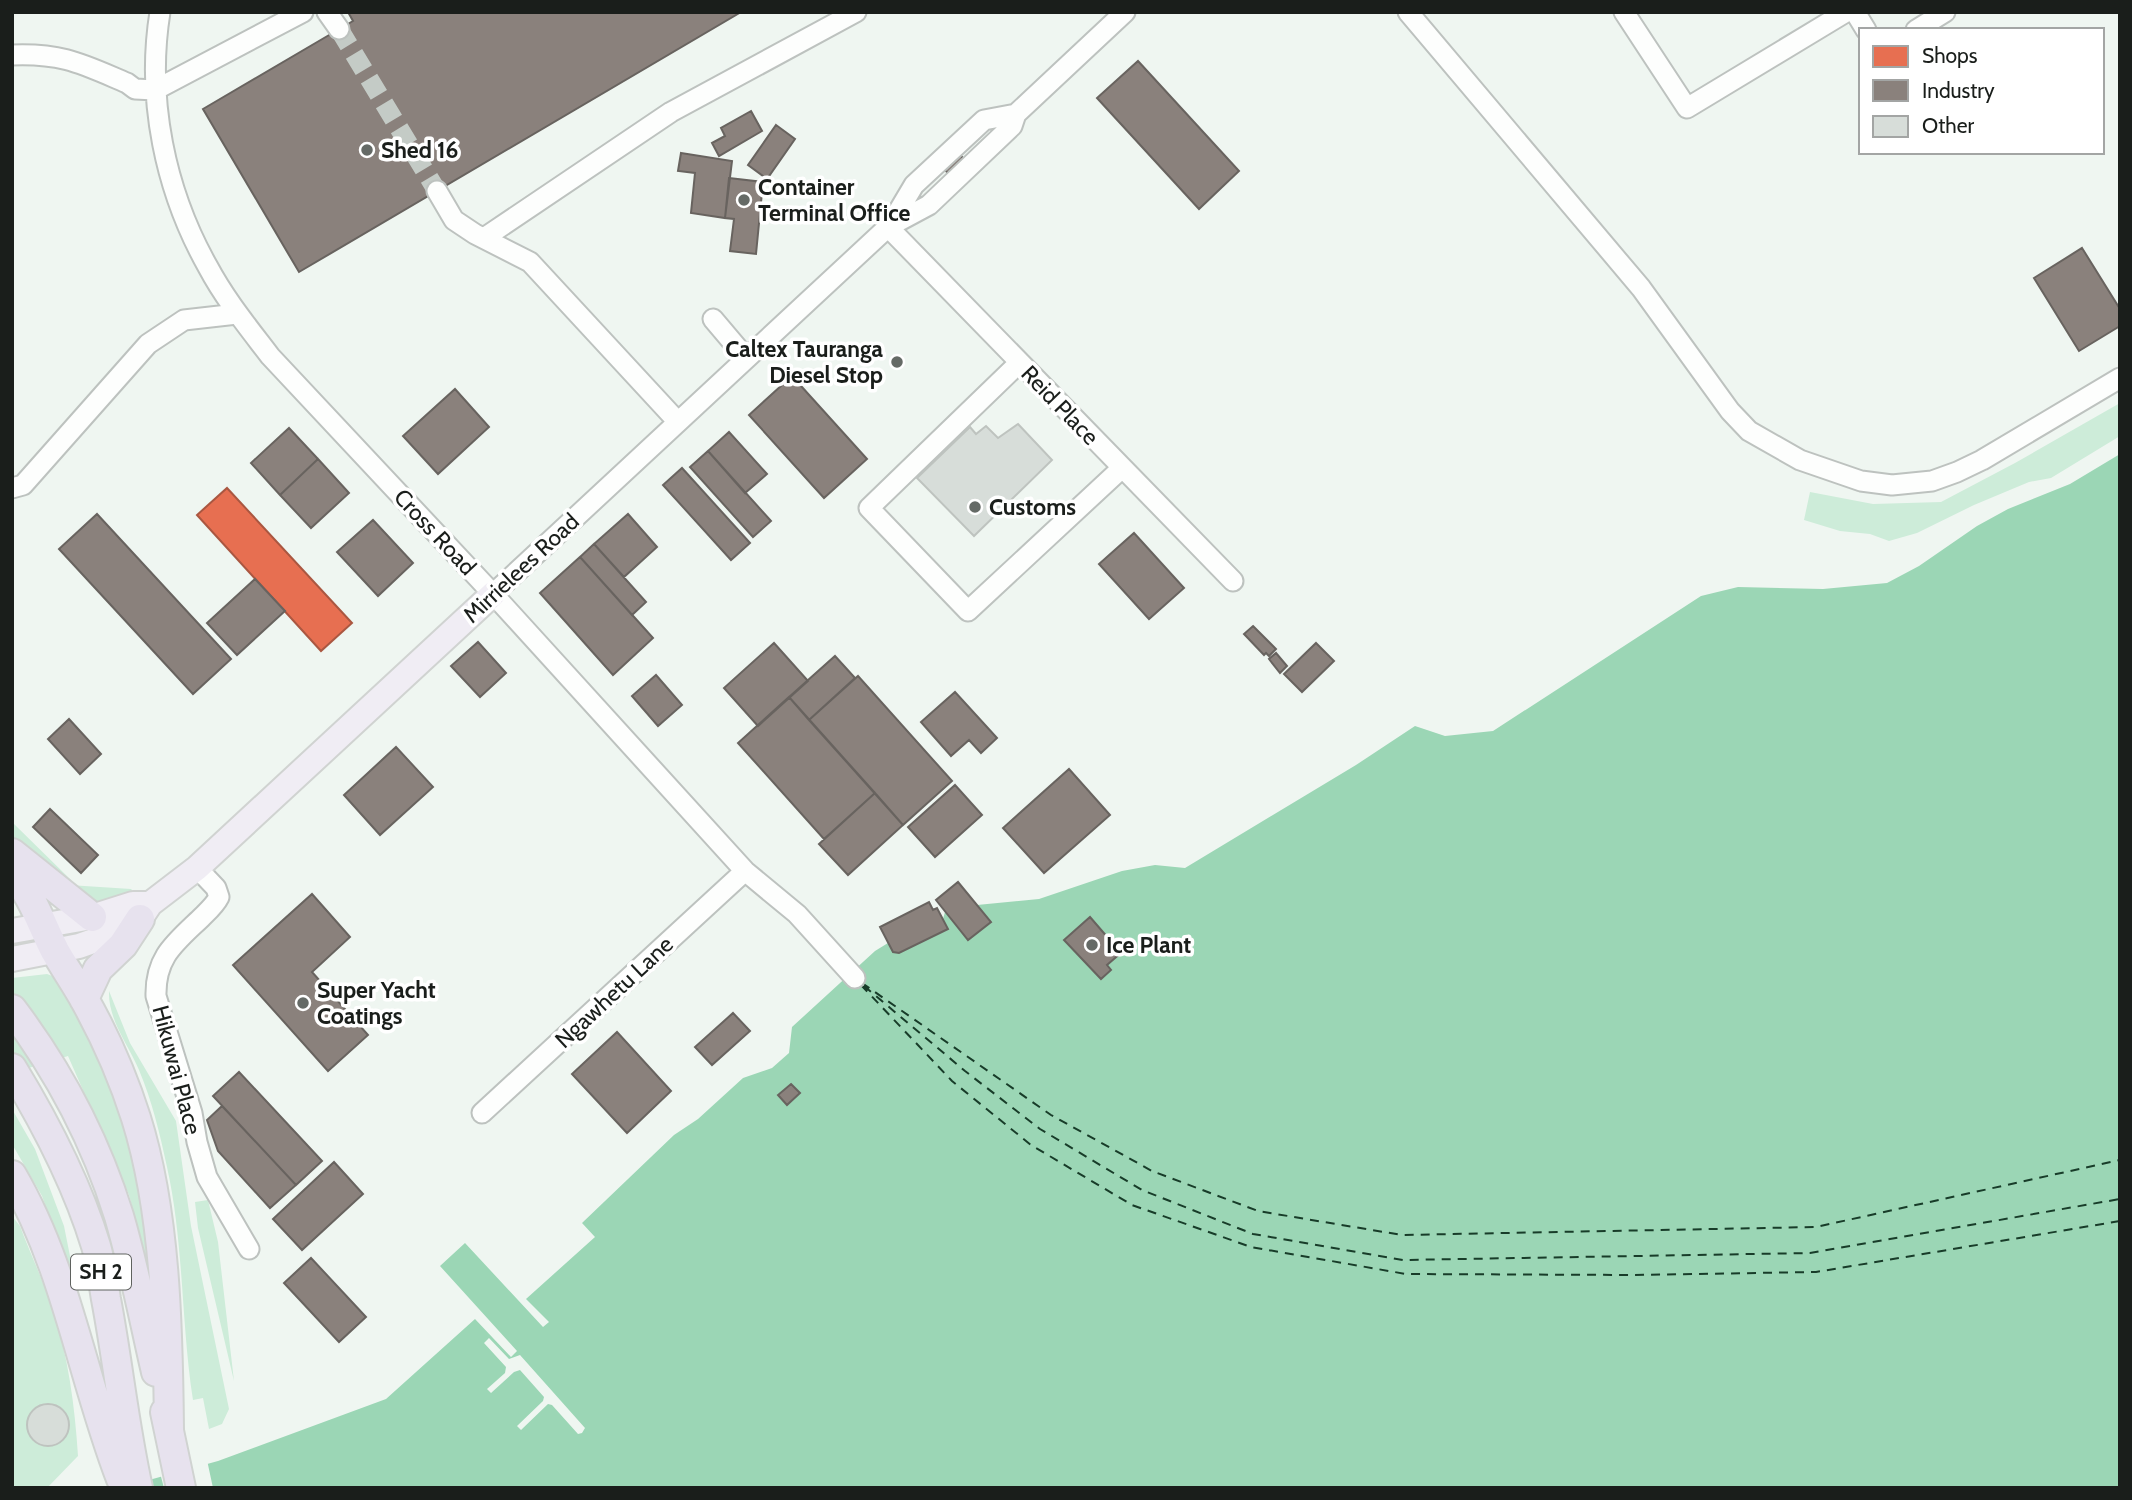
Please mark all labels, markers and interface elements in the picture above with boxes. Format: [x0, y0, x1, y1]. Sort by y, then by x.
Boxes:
legend [1859, 28, 2104, 154]
text: Shops [1922, 43, 1978, 68]
text: Industry [1922, 78, 1995, 103]
text: Other [1922, 113, 1974, 138]
place label: Shed 16 [381, 136, 458, 164]
marker: Shed 16 [359, 142, 375, 158]
place label: Container Terminal Office [758, 173, 911, 227]
marker: Container Terminal Office [736, 192, 752, 208]
place label: Caltex Tauranga Diesel Stop [725, 335, 884, 389]
marker: Caltex Tauranga Diesel Stop [889, 354, 905, 370]
street label: Reid Place [1015, 359, 1105, 451]
street label: Cross Road [388, 483, 482, 581]
place label: Customs [989, 493, 1076, 521]
marker: Customs [967, 499, 983, 515]
street label: Mirrielees Road [457, 507, 585, 629]
street label: Ngawhetu Lane [549, 930, 679, 1054]
place label: Ice Plant [1106, 931, 1191, 959]
marker: Ice Plant [1084, 937, 1100, 953]
place label: Super Yacht Coatings [317, 976, 436, 1030]
marker: Super Yacht Coatings [295, 995, 311, 1011]
street label: Hikuwai Place [146, 1002, 208, 1138]
road number: SH 2 [71, 1254, 131, 1290]

